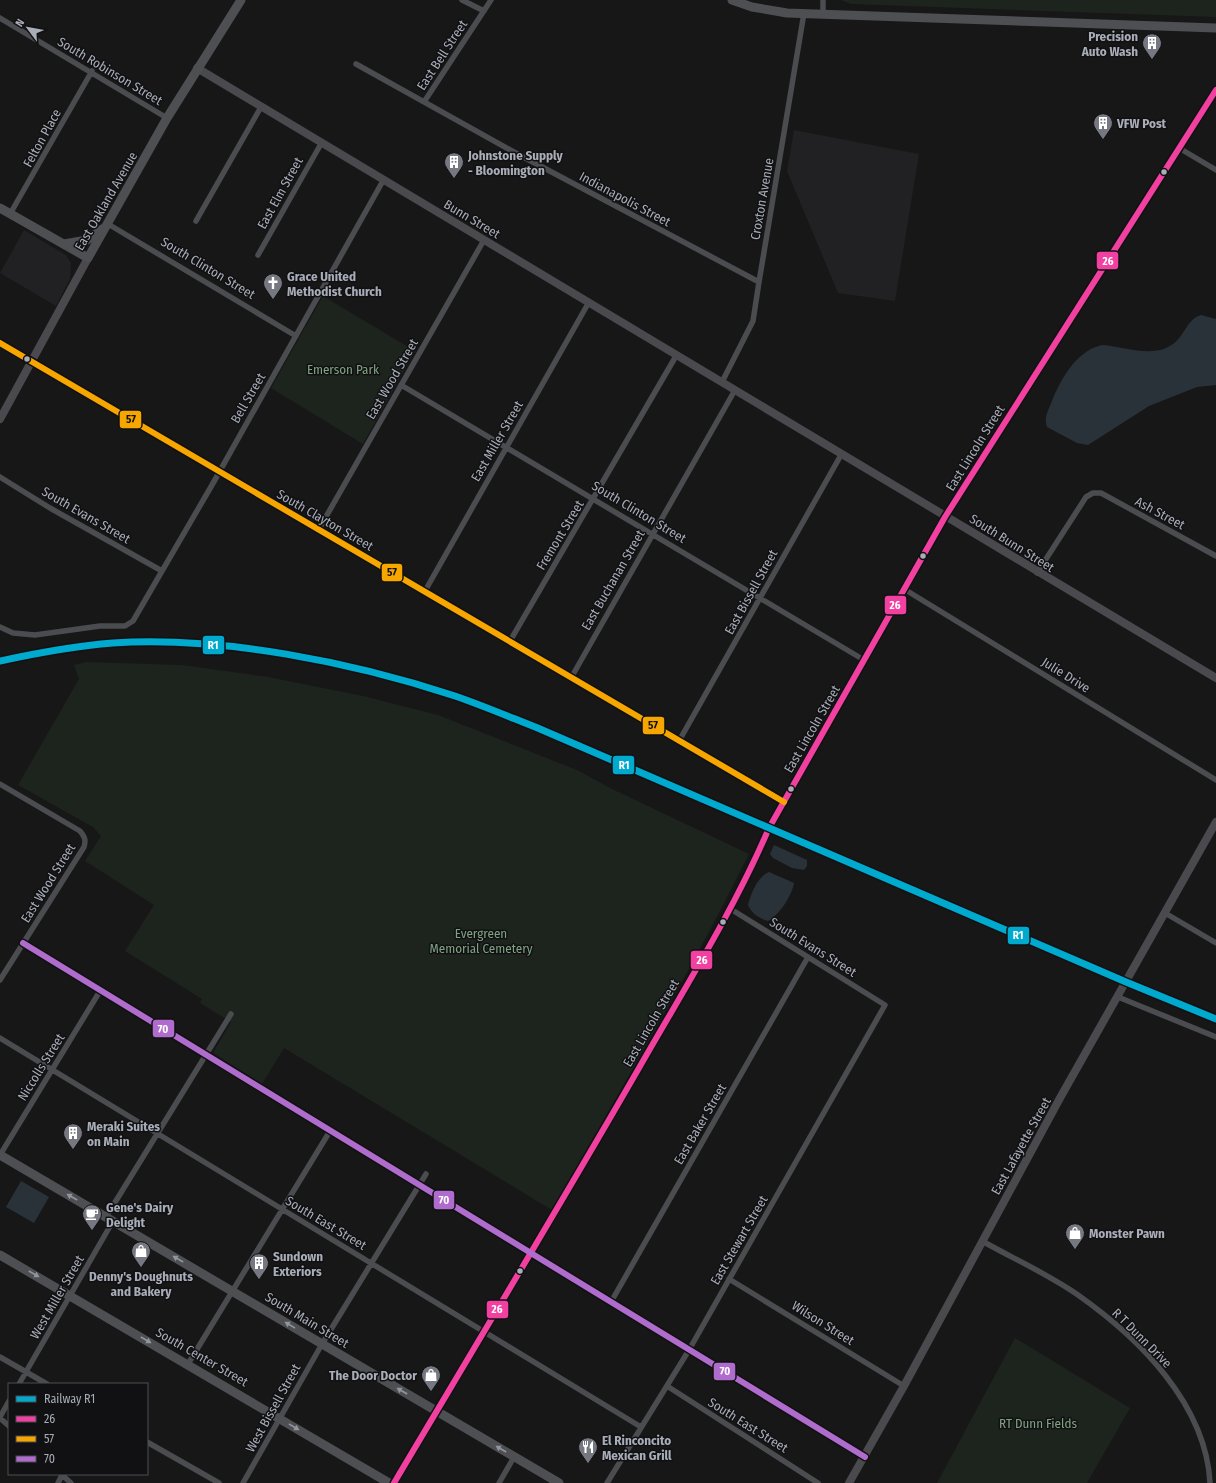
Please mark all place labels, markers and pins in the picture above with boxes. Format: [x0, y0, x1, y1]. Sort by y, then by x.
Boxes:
place label: Precision Auto Wash [1081, 29, 1138, 59]
building icon: Precision Auto Wash [1141, 32, 1163, 60]
building icon: VFW Post [1092, 112, 1114, 140]
place label: VFW Post [1116, 116, 1167, 131]
place label: Johnstone Supply - Bloomington [467, 148, 563, 178]
building icon: Johnstone Supply - Bloomington [443, 151, 465, 179]
unlabelled marker [1159, 167, 1169, 177]
place label: Grace United Methodist Church [287, 269, 382, 299]
church icon: Grace United Methodist Church [262, 272, 284, 300]
unlabelled marker [22, 354, 32, 364]
unlabelled marker [918, 551, 928, 561]
unlabelled marker [786, 784, 796, 794]
unlabelled marker [718, 917, 728, 927]
place label: Meraki Suites on Main [87, 1119, 160, 1149]
building icon: Meraki Suites on Main [62, 1122, 84, 1150]
place label: Gene's Dairy Delight [106, 1200, 174, 1230]
cafe icon: Gene's Dairy Delight [81, 1203, 103, 1231]
shop icon: Monster Pawn [1064, 1222, 1086, 1250]
place label: Monster Pawn [1089, 1226, 1165, 1241]
shop icon: Denny's Doughnuts and Bakery [130, 1240, 152, 1268]
place label: Sundown Exteriors [273, 1249, 323, 1279]
building icon: Sundown Exteriors [248, 1252, 270, 1280]
unlabelled marker [515, 1266, 525, 1276]
place label: Denny's Doughnuts and Bakery [89, 1269, 193, 1299]
shop icon: The Door Doctor [420, 1364, 442, 1392]
place label: The Door Doctor [329, 1368, 417, 1383]
place label: El Rinconcito Mexican Grill [602, 1433, 672, 1463]
restaurant icon: El Rinconcito Mexican Grill [577, 1436, 599, 1464]

